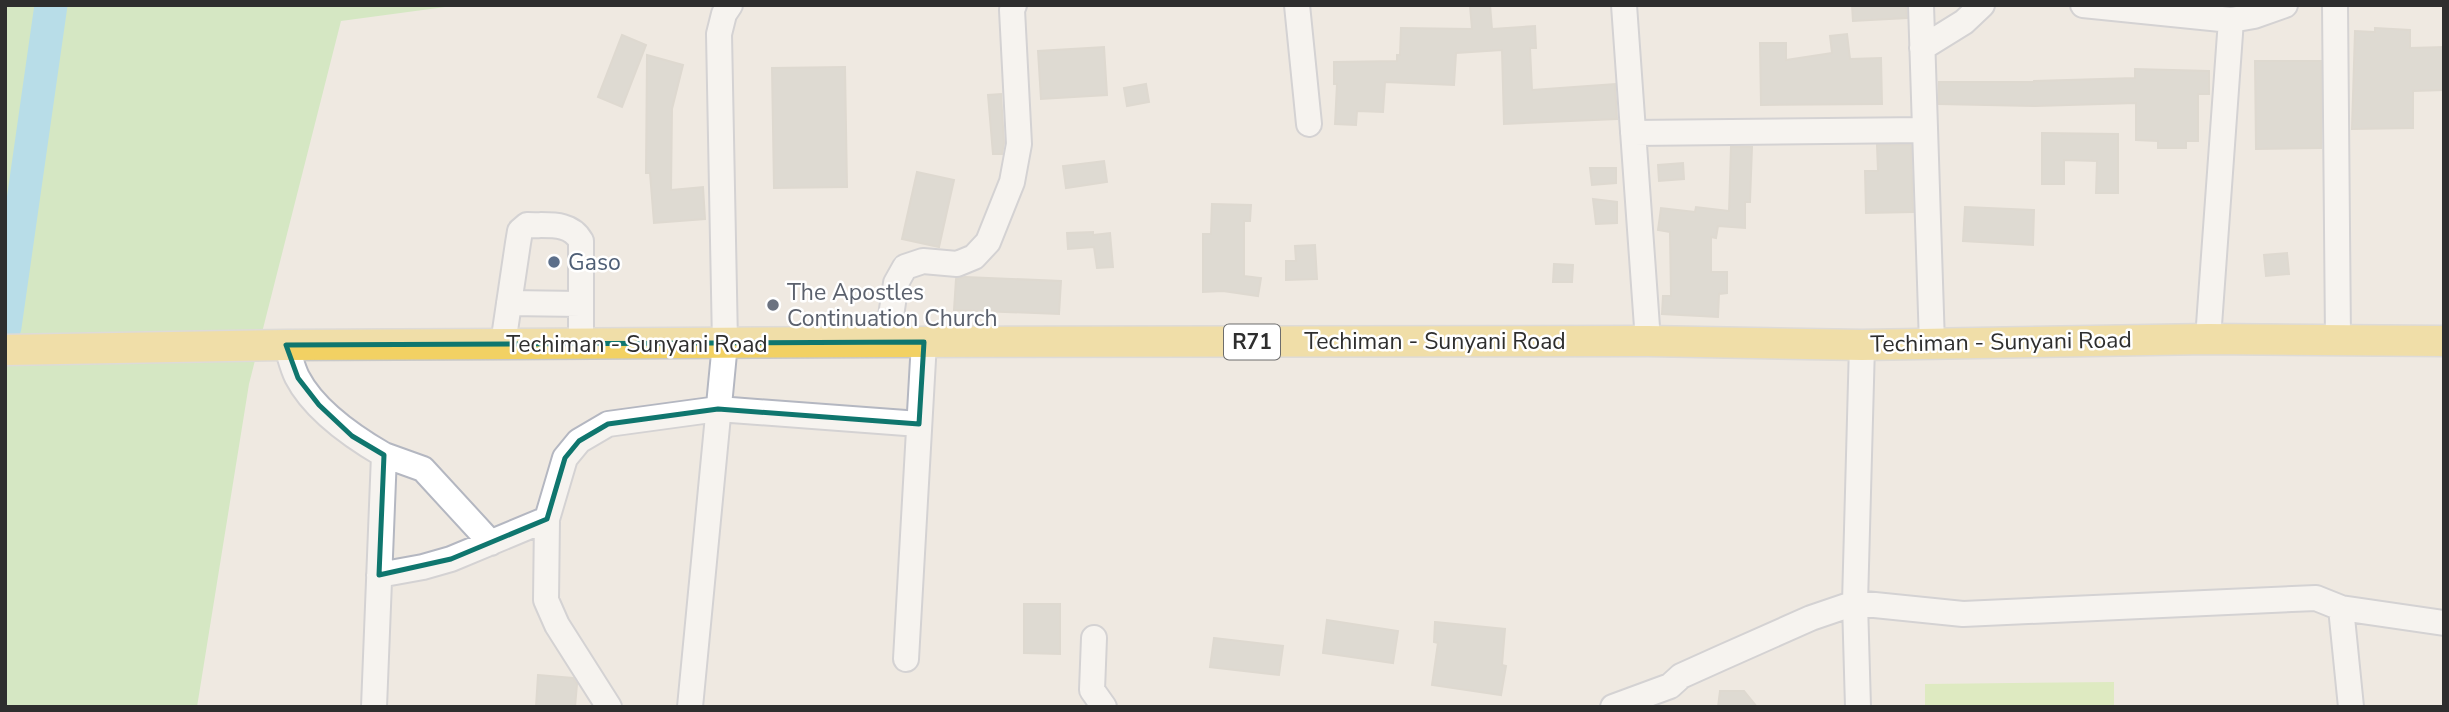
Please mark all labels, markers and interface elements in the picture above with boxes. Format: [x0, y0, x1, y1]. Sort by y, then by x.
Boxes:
place label: Gaso [568, 247, 621, 278]
marker: Gaso [546, 254, 562, 270]
place label: The Apostles Continuation Church [787, 277, 997, 334]
marker: The Apostles Continuation Church [765, 297, 781, 313]
road number: R71 [1224, 324, 1280, 360]
street label: Techiman - Sunyani Road [1870, 324, 2132, 360]
street label: Techiman - Sunyani Road [1304, 326, 1566, 357]
street label: Techiman - Sunyani Road [506, 329, 768, 360]

